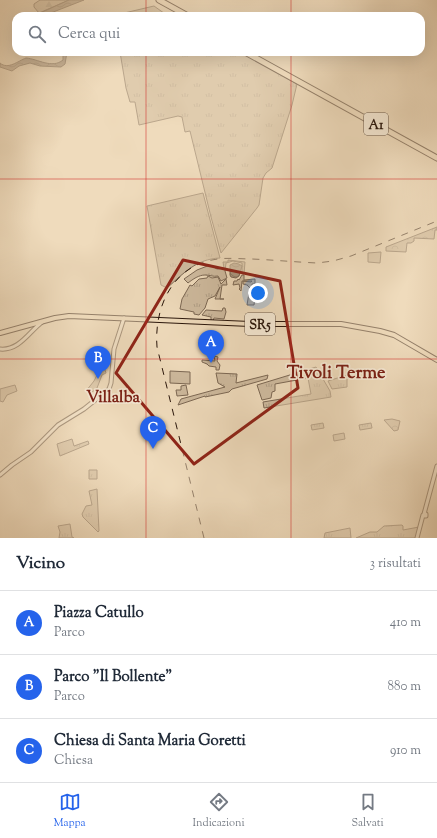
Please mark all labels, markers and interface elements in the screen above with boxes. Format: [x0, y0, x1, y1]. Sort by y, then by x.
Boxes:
search box [12, 12, 425, 56]
icon: search [26, 23, 48, 45]
text: Cerca qui [58, 24, 120, 45]
road number: A1 [364, 113, 388, 135]
your location [248, 283, 268, 303]
road number: SR5 [245, 313, 275, 335]
pin: A [198, 330, 224, 363]
pin: B [85, 346, 111, 379]
district label: Tivoli Terme [287, 361, 386, 387]
district label: Villalba [86, 387, 140, 410]
pin: C [140, 416, 166, 449]
text: Vicino [16, 552, 65, 576]
text: 3 risultati [370, 555, 421, 573]
text: Piazza Catullo [54, 603, 144, 624]
text: A [24, 614, 34, 632]
text: 410 m [390, 614, 421, 632]
text: Parco [54, 624, 85, 642]
text: Parco "Il Bollente" [54, 667, 172, 688]
text: B [25, 678, 33, 696]
text: 880 m [388, 678, 421, 696]
text: Parco [54, 688, 85, 706]
text: Chiesa di Santa Maria Goretti [54, 731, 246, 752]
text: C [24, 742, 34, 760]
text: 910 m [390, 742, 421, 760]
text: Chiesa [54, 752, 93, 770]
tab: Mappa [53, 791, 86, 831]
tab: Indicazioni [192, 791, 245, 831]
tab: Salvati [351, 791, 384, 831]

